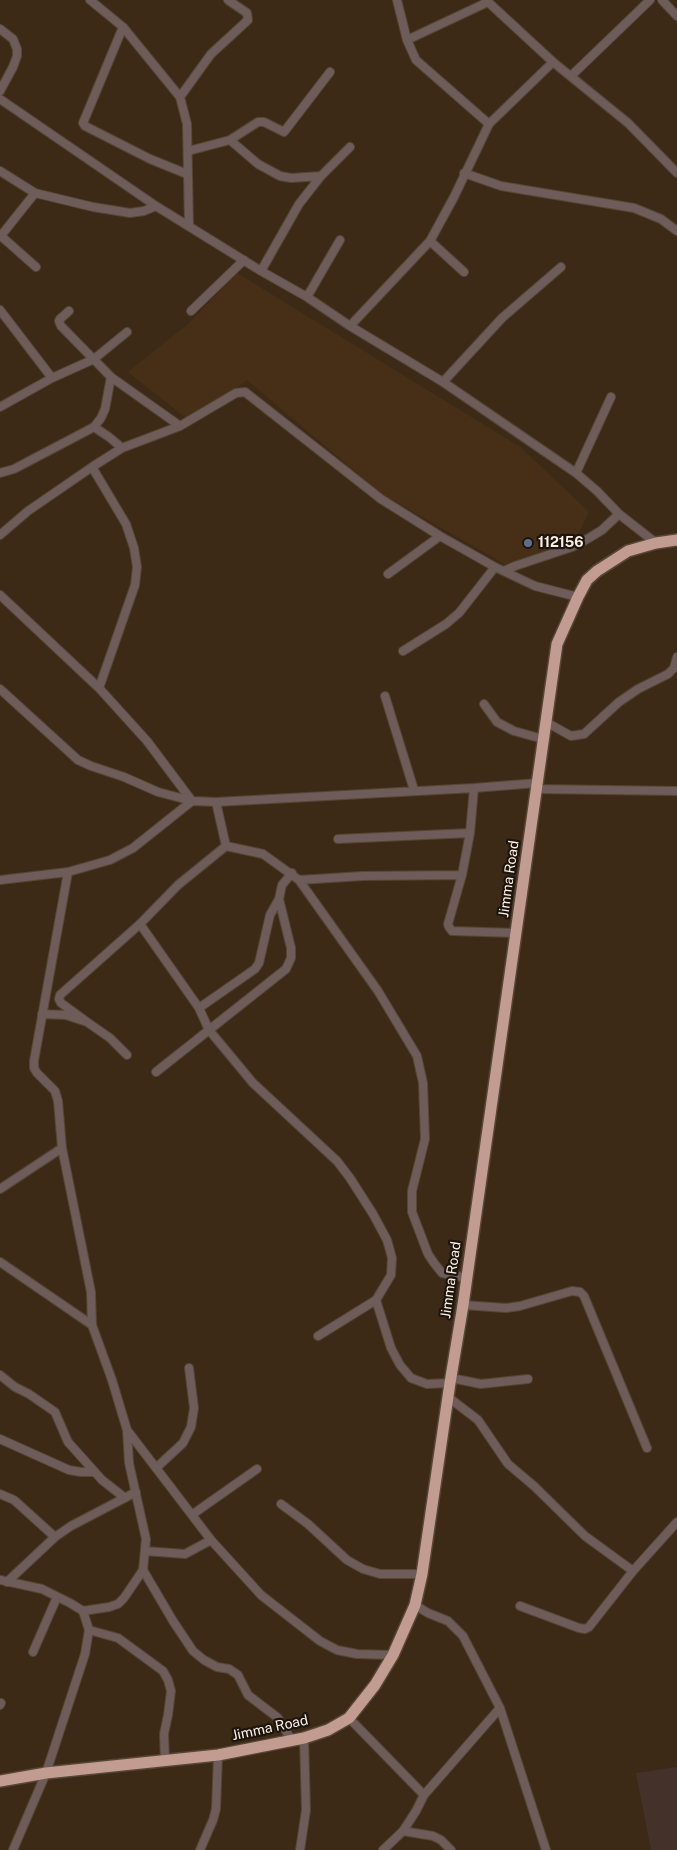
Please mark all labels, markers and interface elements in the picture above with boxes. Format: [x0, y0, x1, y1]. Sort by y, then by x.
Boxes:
place label: 112156 [538, 535, 584, 551]
marker: 112156 [522, 537, 534, 549]
street label: Jimma Road [495, 839, 523, 919]
street label: Jimma Road [437, 1240, 465, 1320]
street label: Jimma Road [230, 1712, 310, 1744]

